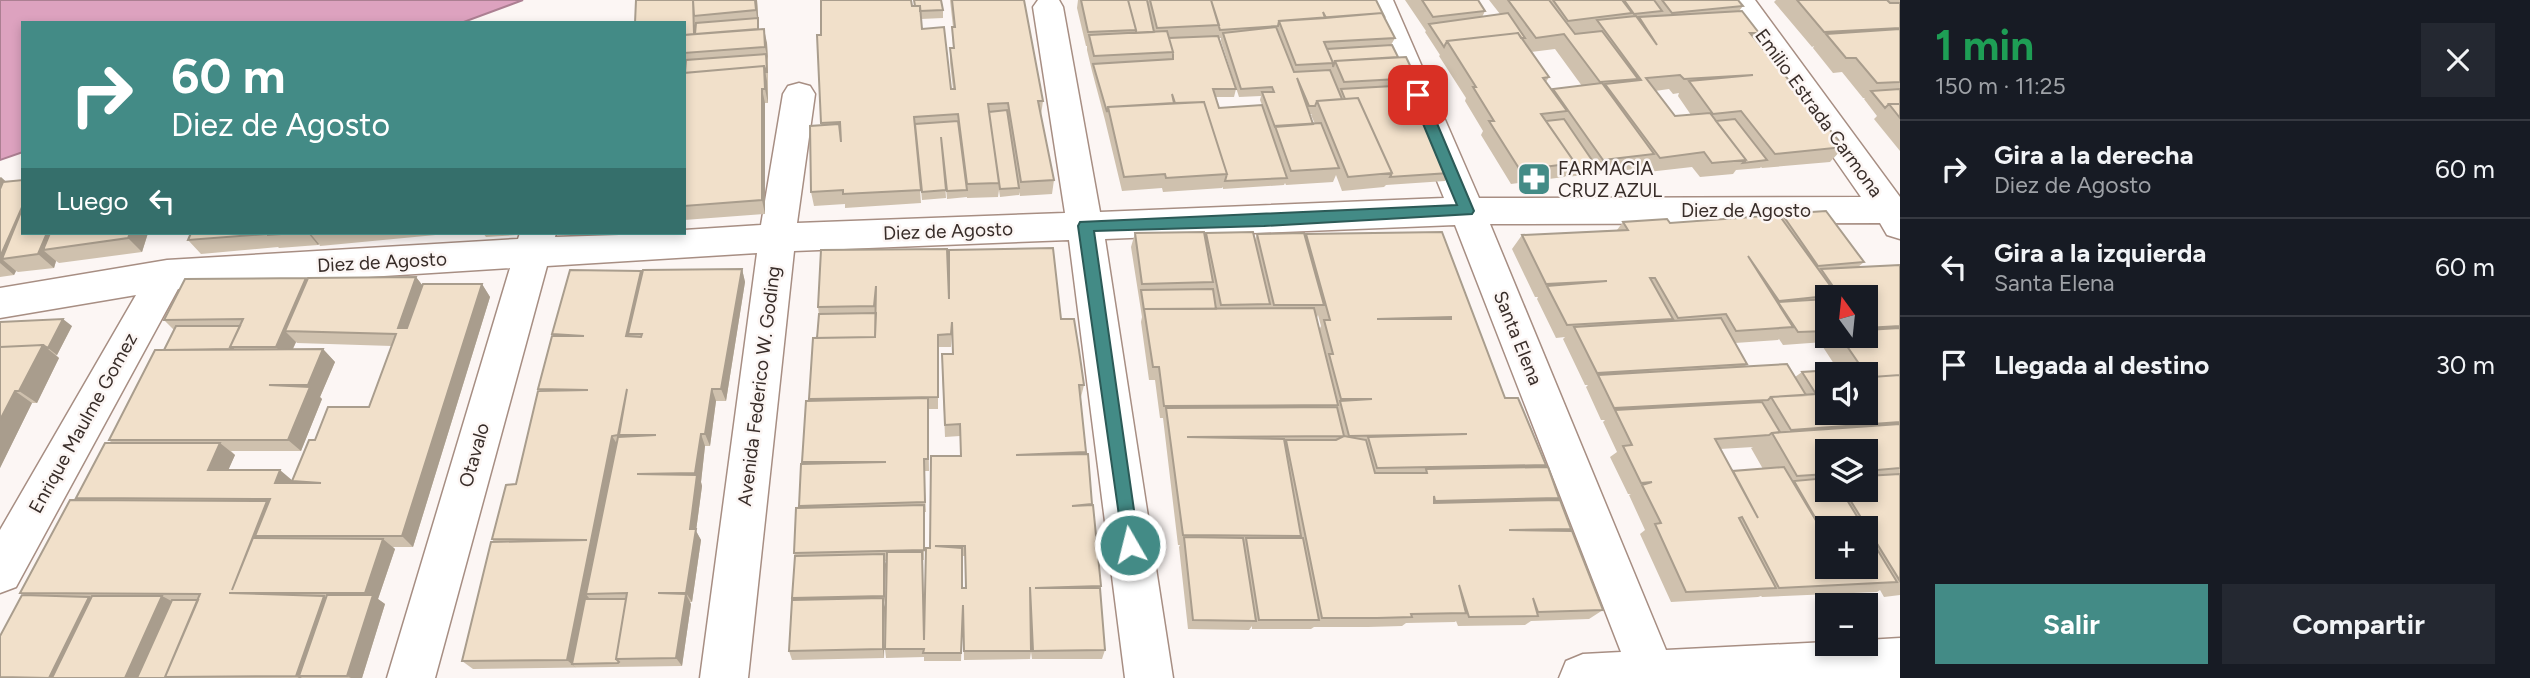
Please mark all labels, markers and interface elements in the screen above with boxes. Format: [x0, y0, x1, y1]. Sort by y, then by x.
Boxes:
text: 1 min [1935, 20, 2034, 71]
button: close [2421, 23, 2495, 97]
street label: Emilio Estrada Carmona [1750, 24, 1888, 202]
text: 60 m [171, 46, 286, 105]
icon: right [56, 49, 147, 140]
pin [1388, 65, 1448, 125]
text: 150 m · 11:25 [1935, 72, 2066, 100]
icon: arrive [1399, 76, 1437, 114]
text: Diez de Agosto [171, 106, 390, 144]
text: Gira a la derecha [1994, 139, 2194, 171]
icon: right [1935, 150, 1973, 188]
text: 60 m [2435, 153, 2495, 185]
place label: FARMACIA CRUZ AZUL [1558, 157, 1662, 202]
pharmacy icon: FARMACIA CRUZ AZUL [1515, 160, 1553, 198]
text: Diez de Agosto [1994, 171, 2151, 199]
icon: left [143, 182, 181, 220]
text: Luego [56, 185, 129, 217]
street label: Diez de Agosto [1681, 199, 1811, 222]
street label: Diez de Agosto [883, 217, 1013, 245]
text: Gira a la izquierda [1994, 237, 2206, 269]
street label: Diez de Agosto [316, 247, 448, 277]
icon: left [1935, 248, 1973, 286]
text: 60 m [2435, 251, 2495, 283]
street label: Avenida Federico W. Goding [733, 265, 785, 507]
text: Santa Elena [1994, 269, 2115, 297]
north arrow [1815, 285, 1878, 348]
map controls [1815, 285, 1878, 656]
street label: Santa Elena [1489, 288, 1547, 388]
street label: Enrique Maulme Gomez [24, 329, 142, 517]
icon: arrive [1935, 346, 1973, 384]
text: Llegada al destino [1994, 349, 2209, 381]
text: 30 m [2436, 349, 2495, 381]
button: sound [1815, 362, 1878, 425]
street label: Otavalo [454, 420, 494, 490]
button: layers [1815, 439, 1878, 502]
position arrow [1093, 508, 1167, 582]
button: + [1815, 516, 1878, 579]
button: Salir [1935, 584, 2208, 664]
button: Compartir [2222, 584, 2495, 664]
button: − [1815, 593, 1878, 656]

